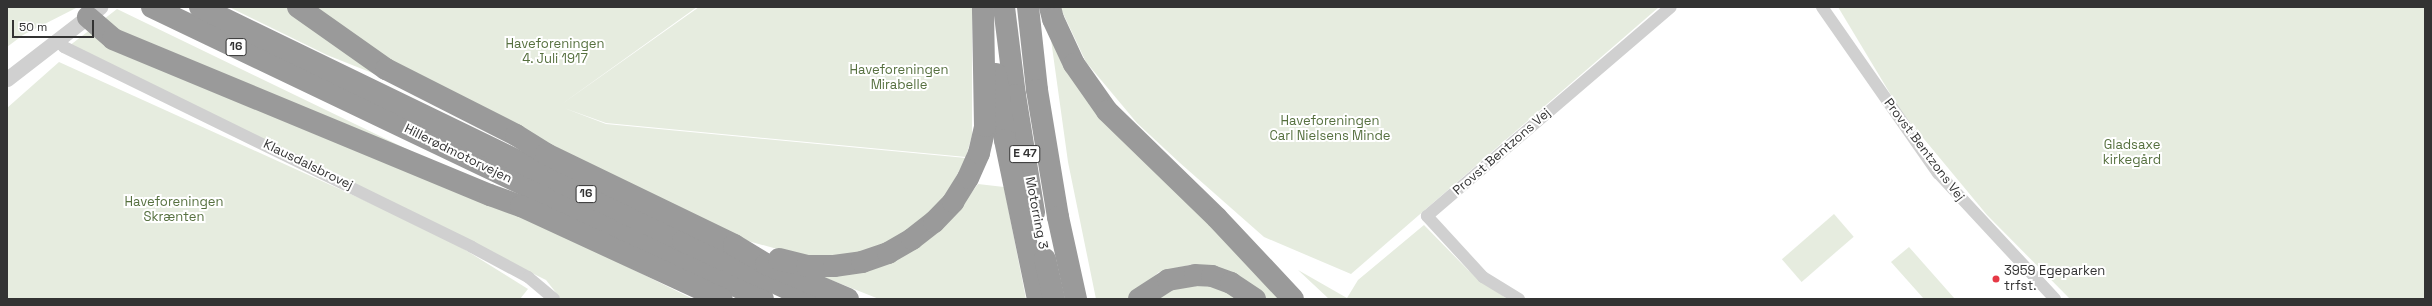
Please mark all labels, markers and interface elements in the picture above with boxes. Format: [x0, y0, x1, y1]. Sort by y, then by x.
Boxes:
scale bar [14, 12, 96, 38]
text: 50 m [19, 19, 47, 35]
road number: 16 [225, 37, 247, 57]
park label: Haveforeningen 4. Juli 1917 [506, 37, 604, 68]
park label: Haveforeningen Mirabelle [850, 63, 948, 94]
street label: Provst Bentzons Vej [1880, 96, 1968, 204]
street label: Provst Bentzons Vej [1450, 105, 1554, 199]
park label: Haveforeningen Carl Nielsens Minde [1269, 114, 1391, 145]
street label: Hillerødmotorvejen [402, 121, 514, 187]
street label: Klausdalsbrovej [261, 137, 355, 193]
park label: Gladsaxe kirkegård [2103, 138, 2161, 169]
road number: E 47 [1009, 144, 1041, 164]
street label: Motorring 3 [1021, 176, 1051, 250]
road number: 16 [575, 184, 597, 204]
park label: Haveforeningen Skrænten [125, 195, 223, 226]
place label: 3959 Egeparken trfst. [2004, 264, 2105, 295]
marker: 3959 Egeparken trfst. [1991, 274, 2001, 284]

